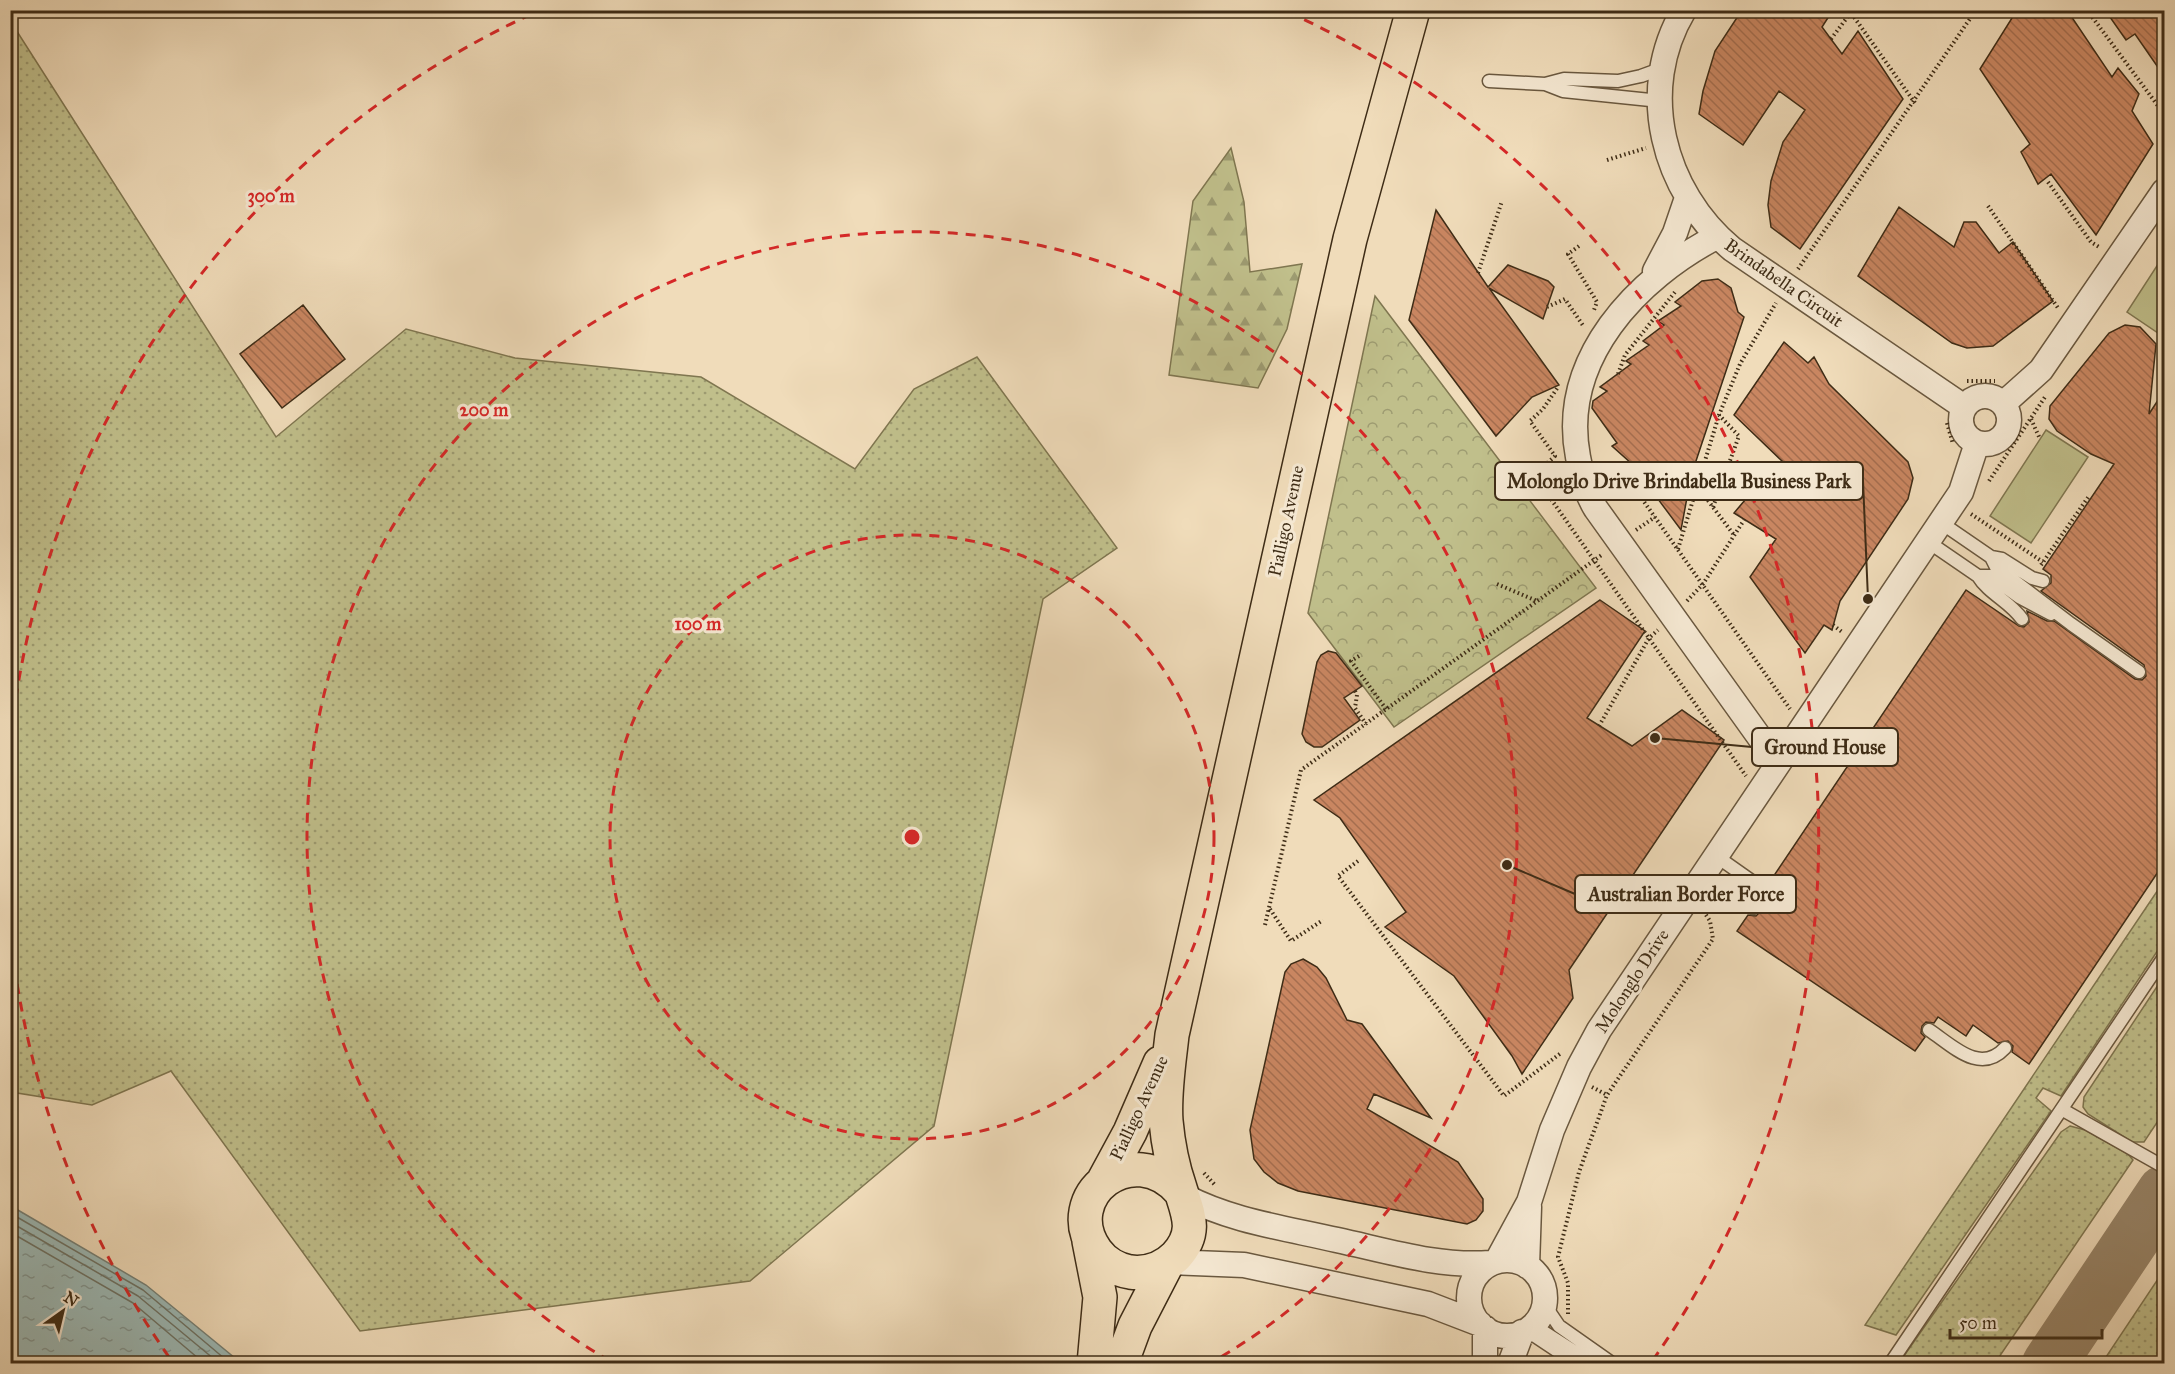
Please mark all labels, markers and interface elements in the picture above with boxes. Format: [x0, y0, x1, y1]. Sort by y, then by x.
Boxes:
text: 300 m [247, 185, 295, 208]
street label: Brindabella Circuit [1720, 234, 1848, 332]
text: 200 m [460, 399, 509, 421]
callout: Molonglo Drive Brindabella Business Park [1495, 462, 1863, 500]
street label: Pialligo Avenue [1263, 463, 1309, 579]
text: Molonglo Drive Brindabella Business Park [1507, 469, 1852, 494]
text: 100 m [675, 613, 722, 635]
callout: Ground House [1752, 728, 1898, 766]
text: Ground House [1764, 735, 1886, 759]
centre of rings [902, 827, 922, 847]
callout: Australian Border Force [1575, 875, 1796, 913]
text: Australian Border Force [1586, 882, 1785, 906]
street label: Molonglo Drive [1590, 925, 1674, 1037]
street label: Pialligo Avenue [1105, 1052, 1174, 1164]
north arrow [33, 1281, 93, 1341]
text: N [60, 1287, 82, 1311]
scale bar [1950, 1302, 2102, 1340]
text: 50 m [1959, 1312, 1997, 1334]

